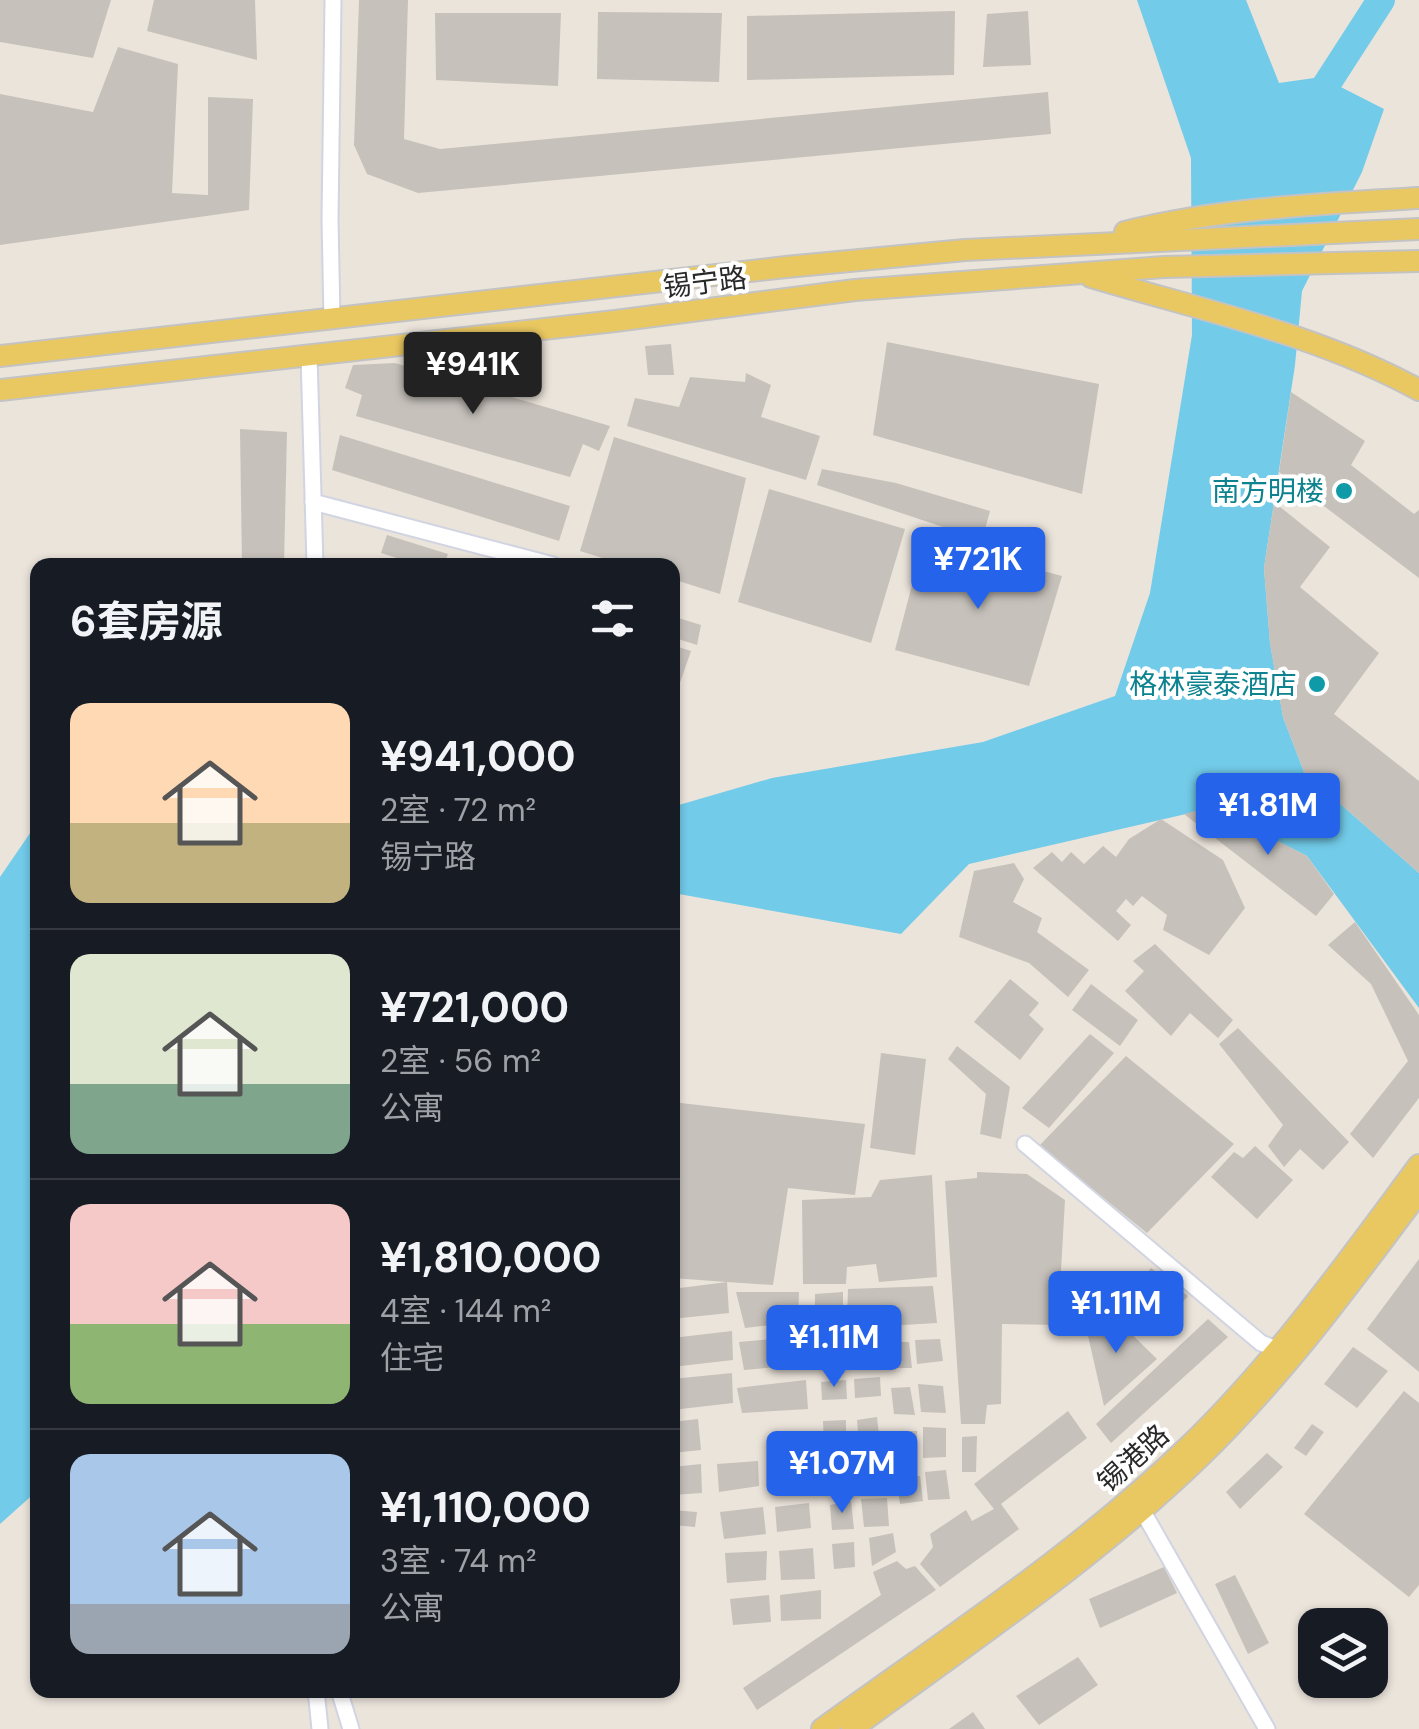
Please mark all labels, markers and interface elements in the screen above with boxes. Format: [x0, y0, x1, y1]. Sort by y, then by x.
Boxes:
street label: 锡宁路 [661, 259, 749, 306]
pin: ¥941K [403, 332, 543, 417]
text: ¥941K [426, 343, 520, 385]
place label: 南方明楼 [1212, 473, 1324, 510]
marker: 南方明楼 [1333, 480, 1355, 502]
pin: ¥721K [908, 527, 1048, 612]
text: ¥721K [933, 538, 1023, 580]
icon: filters [585, 591, 640, 646]
text: 6套房源 [70, 594, 223, 649]
place label: 格林豪泰酒店 [1129, 666, 1297, 703]
marker: 格林豪泰酒店 [1306, 673, 1328, 695]
text: ¥941,000 [380, 729, 576, 784]
icon: home [150, 743, 270, 863]
pin: ¥1.81M [1187, 773, 1349, 858]
text: ¥1.81M [1218, 784, 1318, 826]
text: 2室 · 72 m² [380, 789, 536, 831]
text: 锡宁路 [380, 836, 476, 878]
text: ¥721,000 [380, 980, 569, 1035]
icon: home [150, 994, 270, 1114]
text: 2室 · 56 m² [380, 1040, 541, 1082]
text: 公寓 [380, 1087, 444, 1129]
text: ¥1,810,000 [380, 1230, 601, 1285]
icon: home [150, 1244, 270, 1364]
pin: ¥1.11M [1035, 1271, 1197, 1356]
text: ¥1.11M [1070, 1282, 1162, 1324]
text: 4室 · 144 m² [380, 1290, 551, 1332]
pin: ¥1.11M [753, 1305, 915, 1390]
text: ¥1.11M [788, 1316, 880, 1358]
text: 住宅 [380, 1337, 444, 1379]
street label: 锡港路 [1090, 1417, 1177, 1500]
pin: ¥1.07M [761, 1431, 923, 1516]
text: ¥1.07M [788, 1442, 896, 1484]
text: ¥1,110,000 [380, 1480, 591, 1535]
icon: home [150, 1494, 270, 1614]
text: 3室 · 74 m² [380, 1540, 536, 1582]
text: 公寓 [380, 1587, 444, 1629]
map controls [1298, 1608, 1388, 1698]
button: layers [1298, 1608, 1388, 1698]

